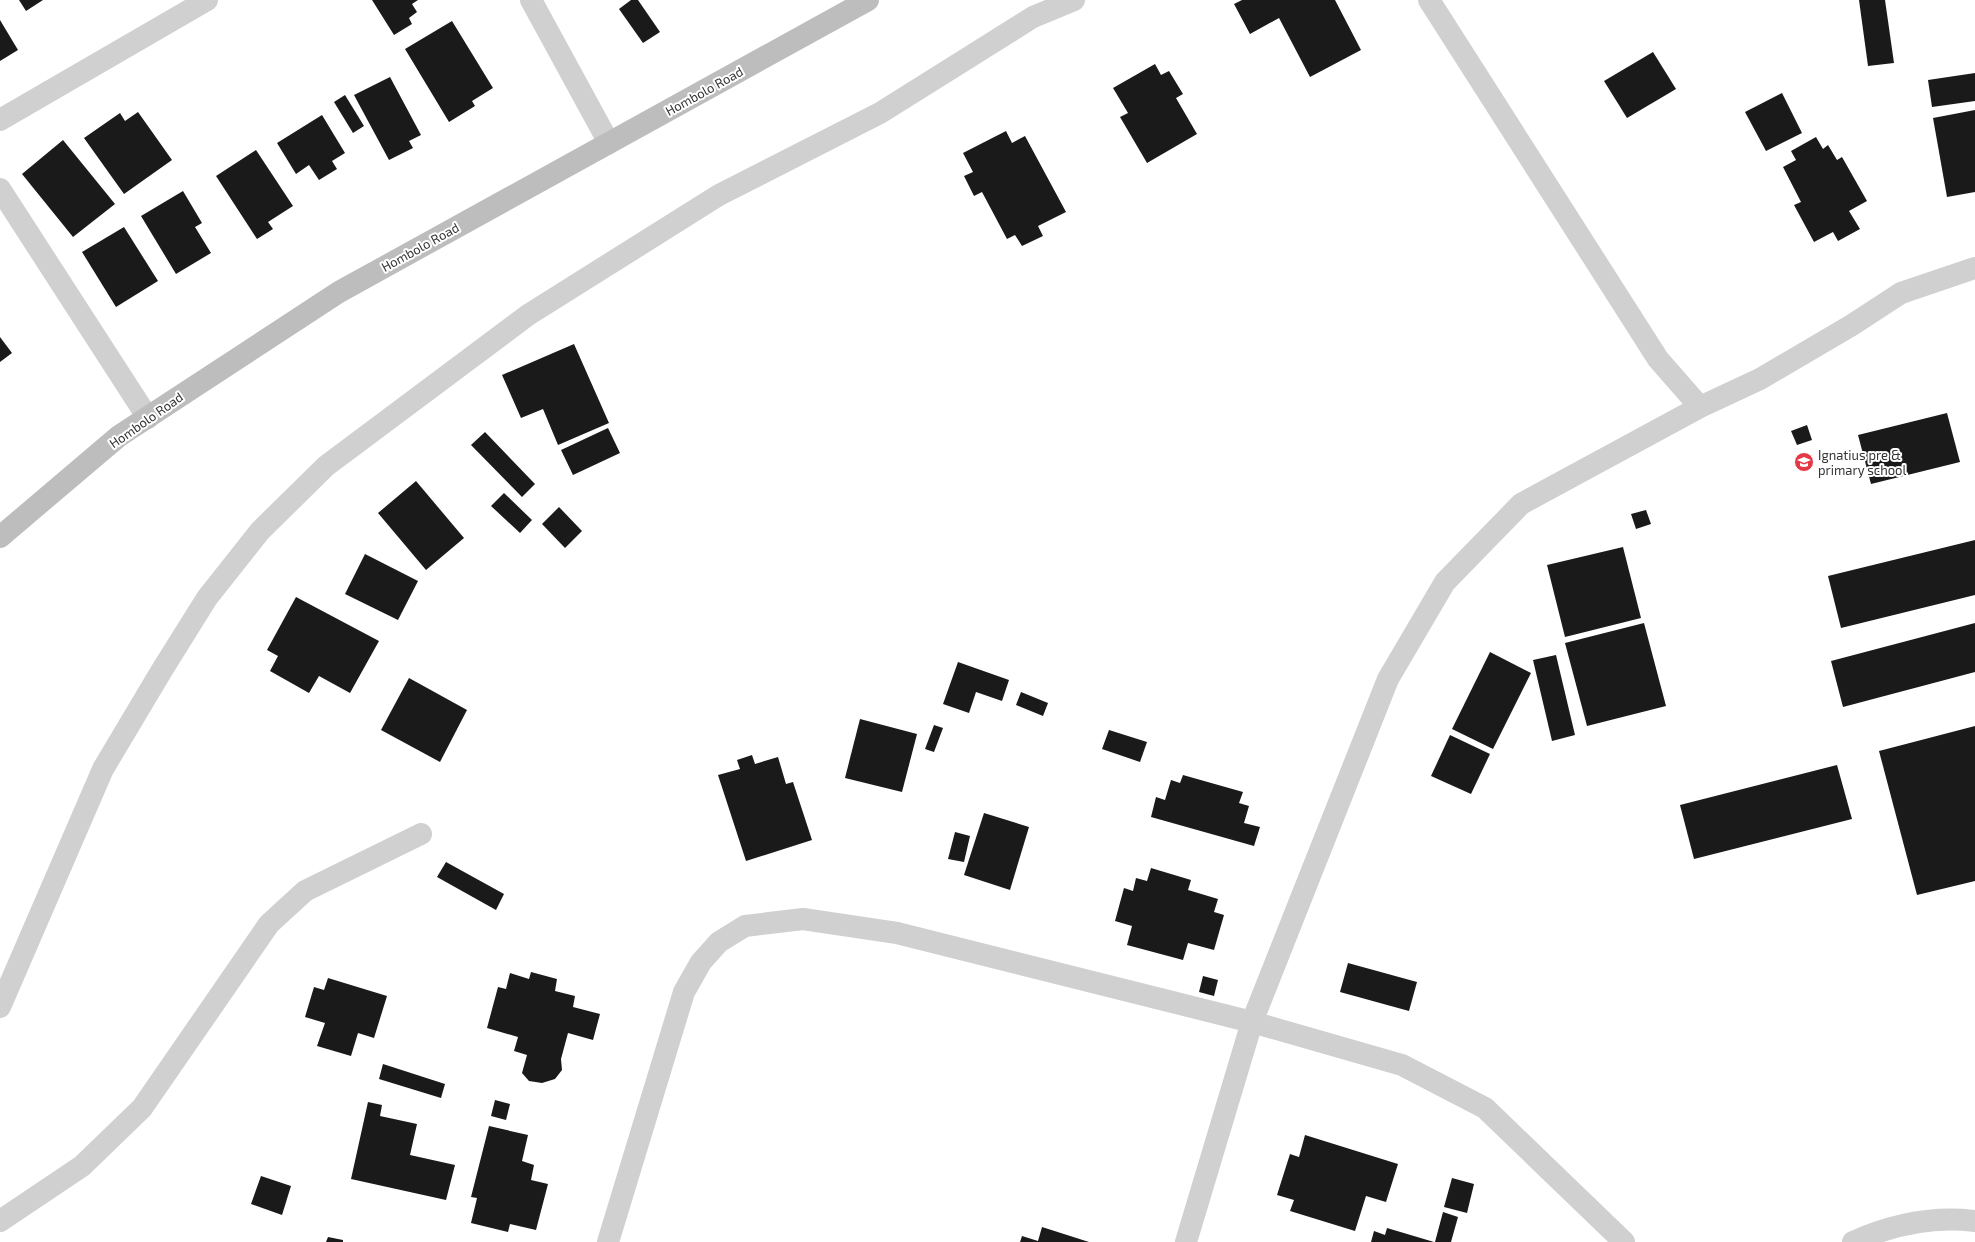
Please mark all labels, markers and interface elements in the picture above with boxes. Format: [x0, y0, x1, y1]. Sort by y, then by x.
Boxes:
street label: Hombolo Road [662, 63, 746, 119]
street label: Hombolo Road [378, 219, 462, 275]
street label: Hombolo Road [106, 389, 186, 451]
place label: Ignatius pre & primary school [1818, 447, 1906, 478]
school or university icon: Ignatius pre & primary school [1793, 451, 1815, 473]

